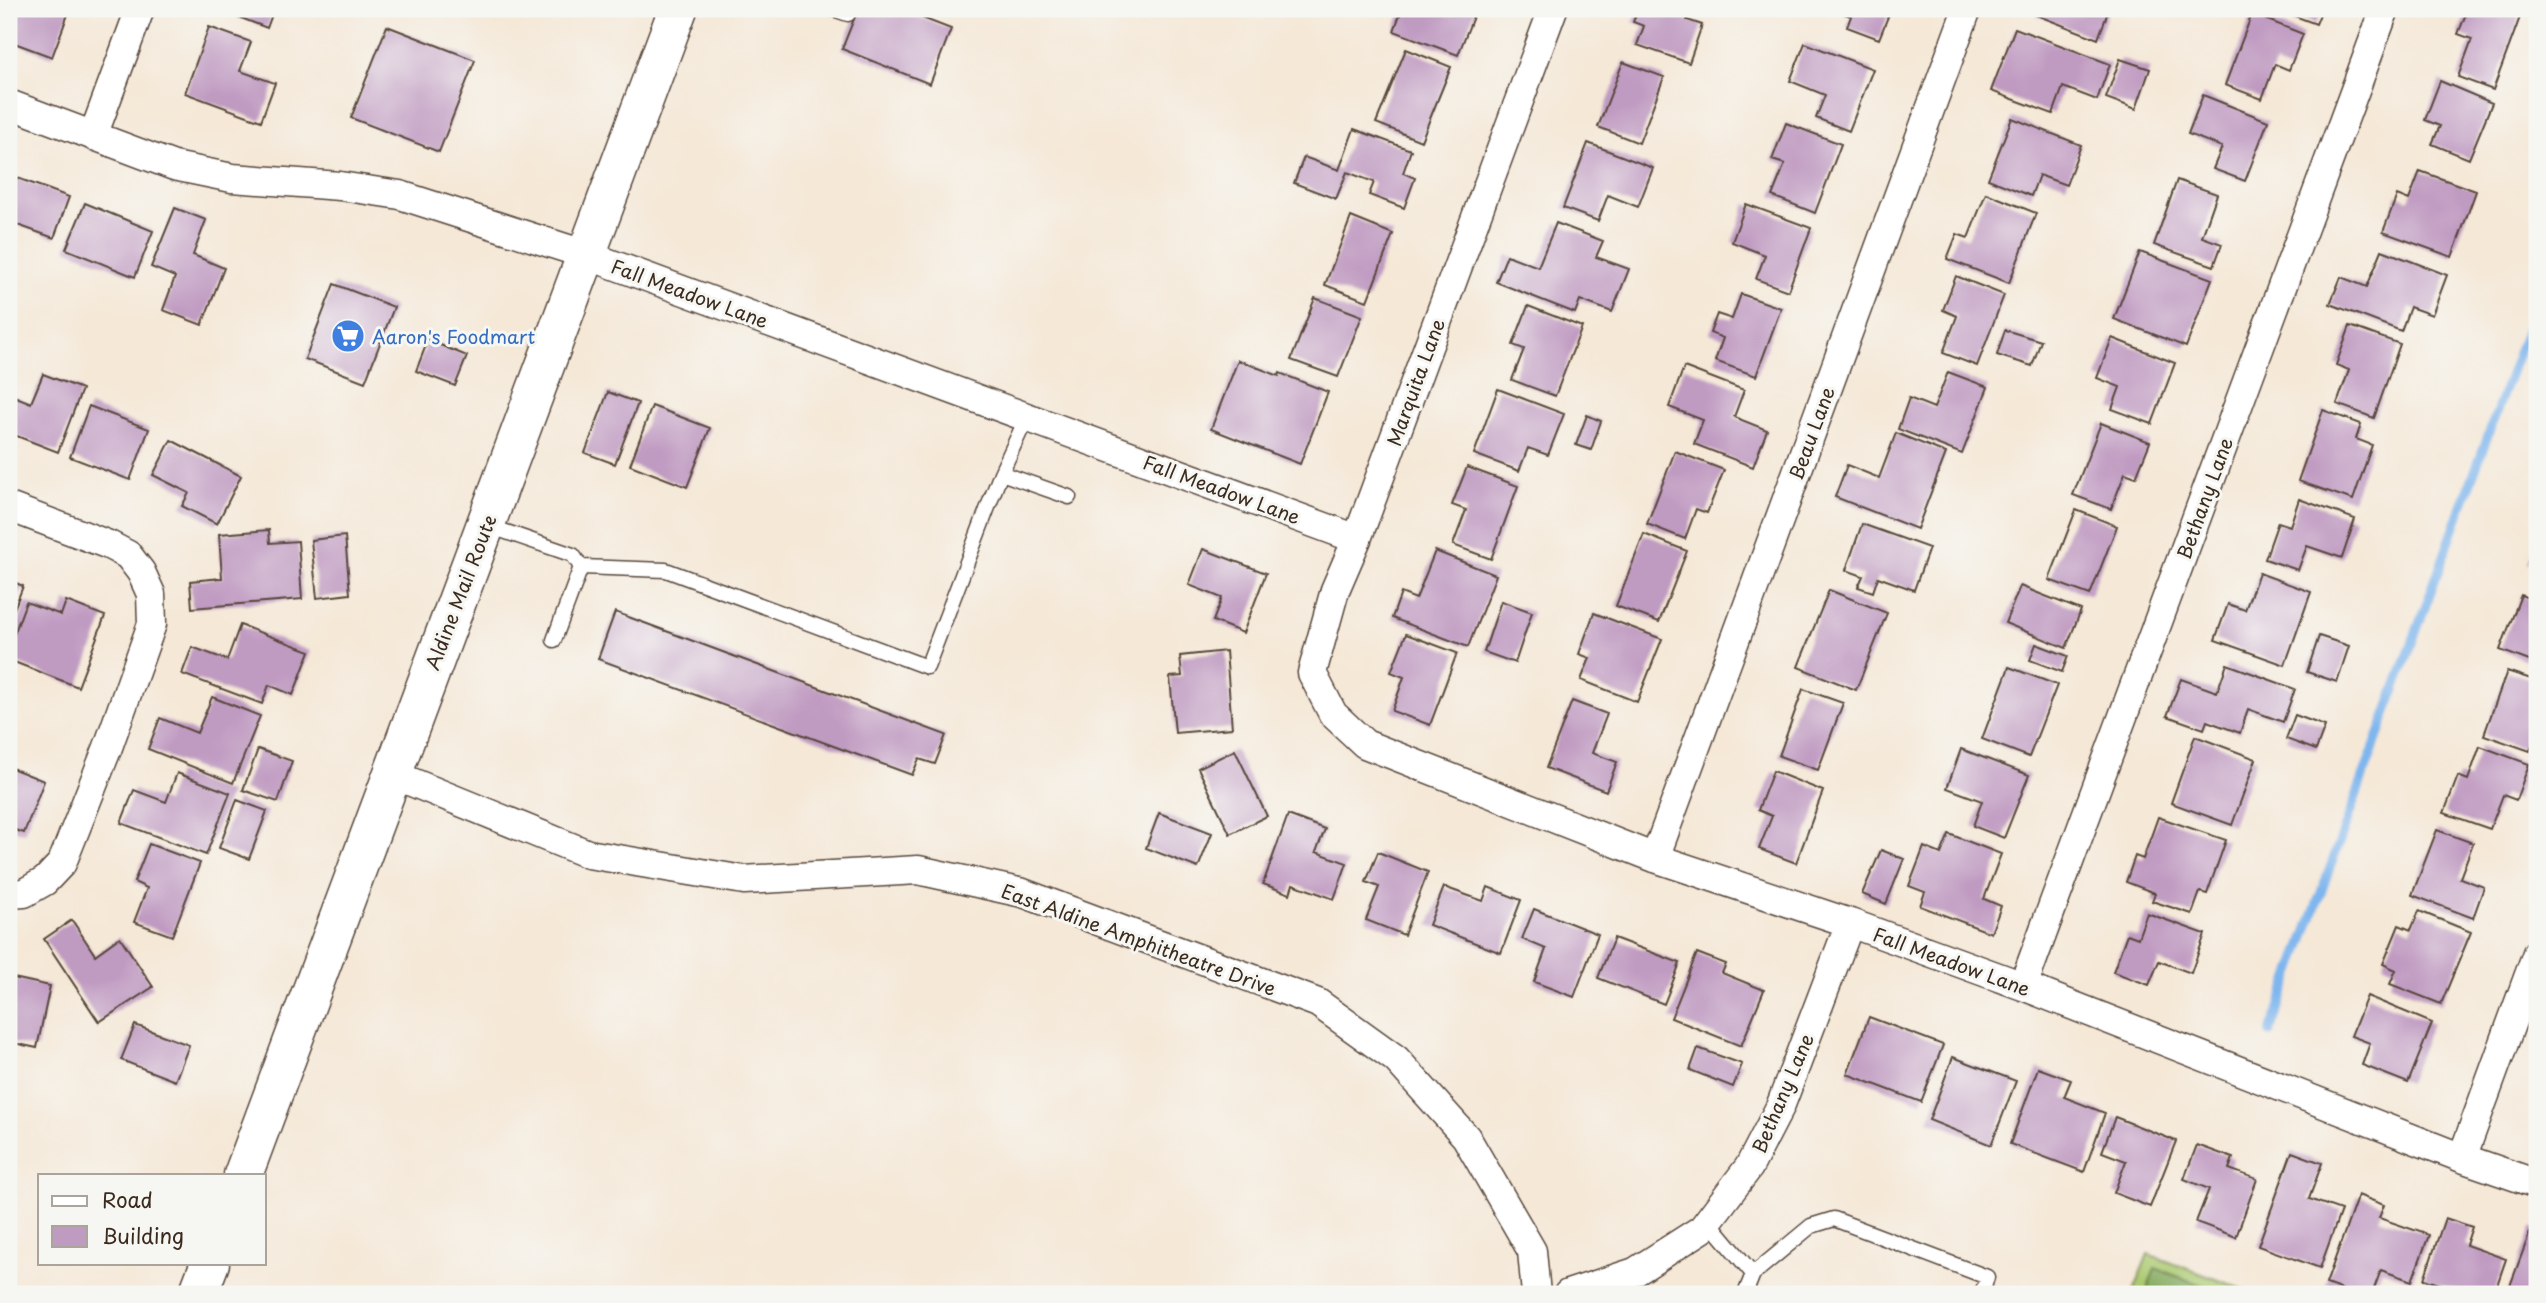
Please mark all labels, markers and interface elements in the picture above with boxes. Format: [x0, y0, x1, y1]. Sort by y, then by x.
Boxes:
street label: Fall Meadow Lane [608, 252, 772, 334]
street label: Marquita Lane [1379, 314, 1451, 450]
supermarket icon: Aaron's Foodmart [329, 317, 367, 355]
place label: Aaron's Foodmart [372, 322, 535, 350]
street label: Beau Lane [1781, 382, 1841, 484]
street label: Bethany Lane [2169, 433, 2239, 563]
street label: Fall Meadow Lane [1140, 448, 1304, 530]
street label: Aldine Mail Route [418, 510, 502, 674]
street label: East Aldine Amphitheatre Drive [998, 876, 1280, 1002]
street label: Fall Meadow Lane [1870, 920, 2034, 1002]
street label: Bethany Lane [1744, 1029, 1820, 1157]
legend [38, 1174, 266, 1264]
text: Road [102, 1183, 153, 1215]
text: Building [102, 1219, 184, 1251]

